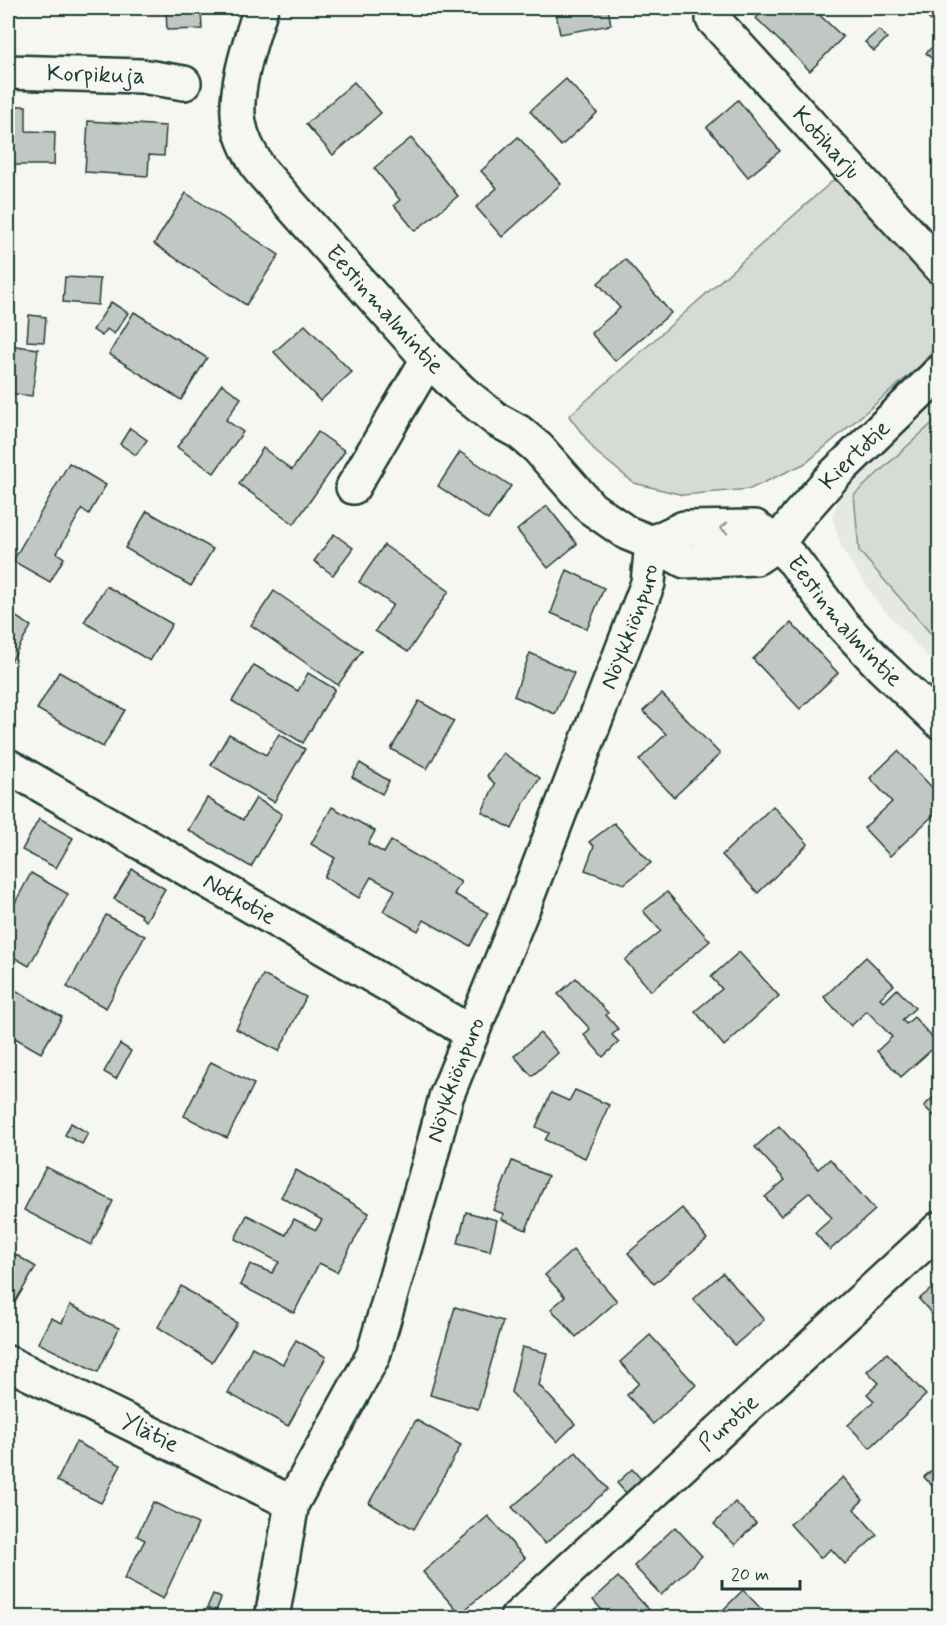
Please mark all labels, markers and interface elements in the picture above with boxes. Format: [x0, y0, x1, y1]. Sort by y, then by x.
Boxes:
street label: Korpikuja [46, 58, 146, 92]
street label: Kotiharju [785, 100, 868, 186]
street label: Eestinmalmintie [318, 238, 451, 381]
street label: Kiertotie [812, 413, 897, 497]
one-way arrow [720, 521, 729, 534]
street label: Eestinmalmintie [780, 549, 909, 694]
street label: Nöykkiönpuro [593, 563, 665, 694]
street label: Notkotie [197, 866, 282, 933]
street label: Nöykkiönpuro [419, 1012, 492, 1146]
street label: Purotie [692, 1387, 766, 1458]
street label: Ylätie [115, 1405, 184, 1460]
scale bar [722, 1553, 800, 1591]
text: 20 m [731, 1563, 769, 1587]

